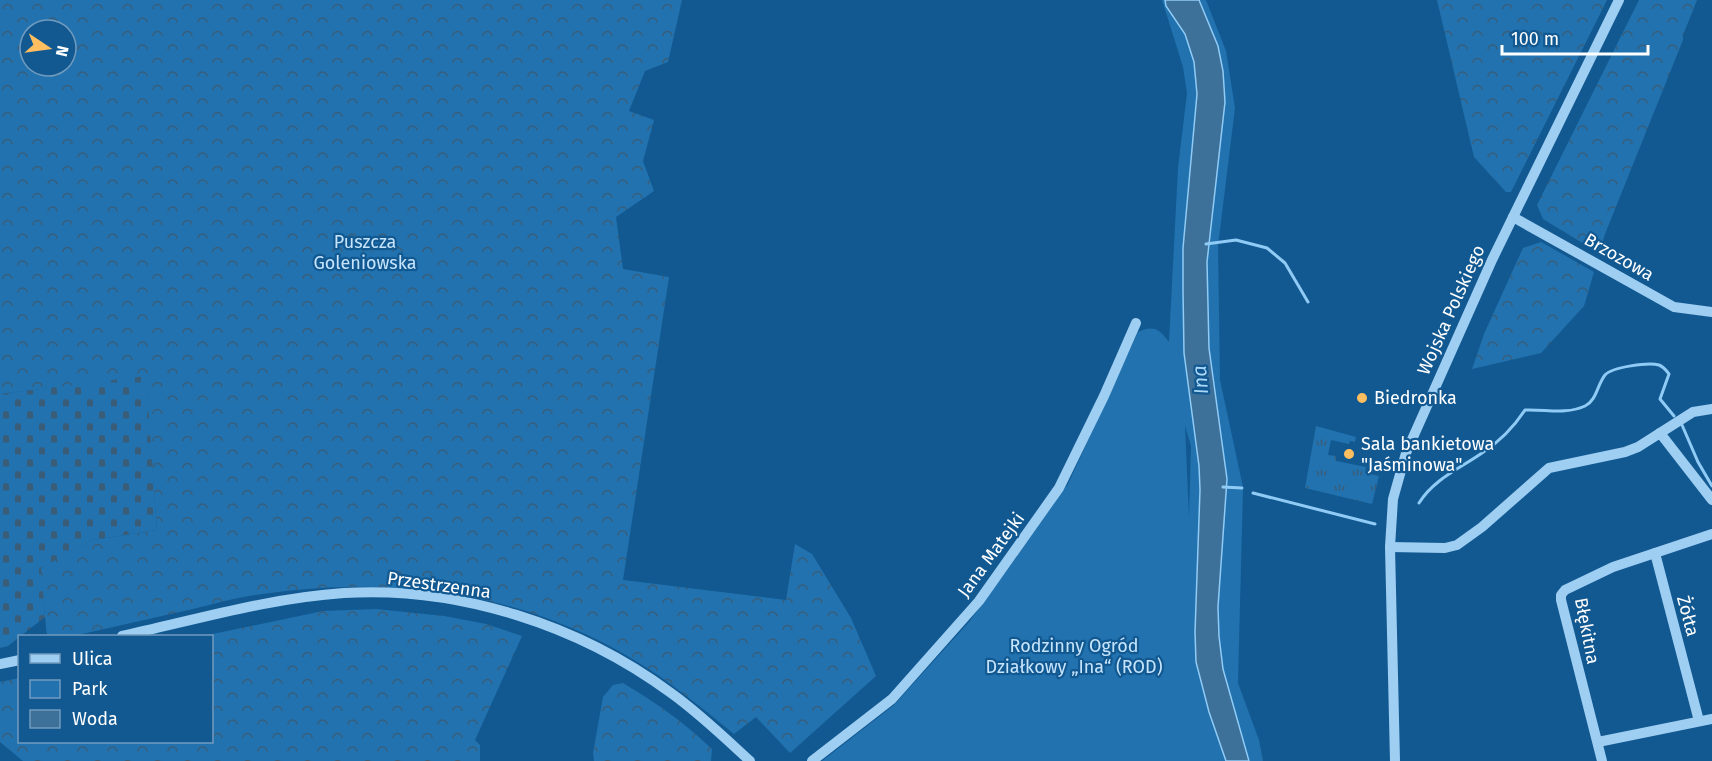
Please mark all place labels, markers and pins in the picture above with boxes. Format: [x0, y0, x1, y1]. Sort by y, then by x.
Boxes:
place label: Biedronka [1374, 387, 1457, 409]
marker: Biedronka [1355, 391, 1369, 405]
place label: Sala bankietowa "Jaśminowa" [1361, 433, 1494, 476]
marker: Sala bankietowa "Jaśminowa" [1342, 447, 1356, 461]

